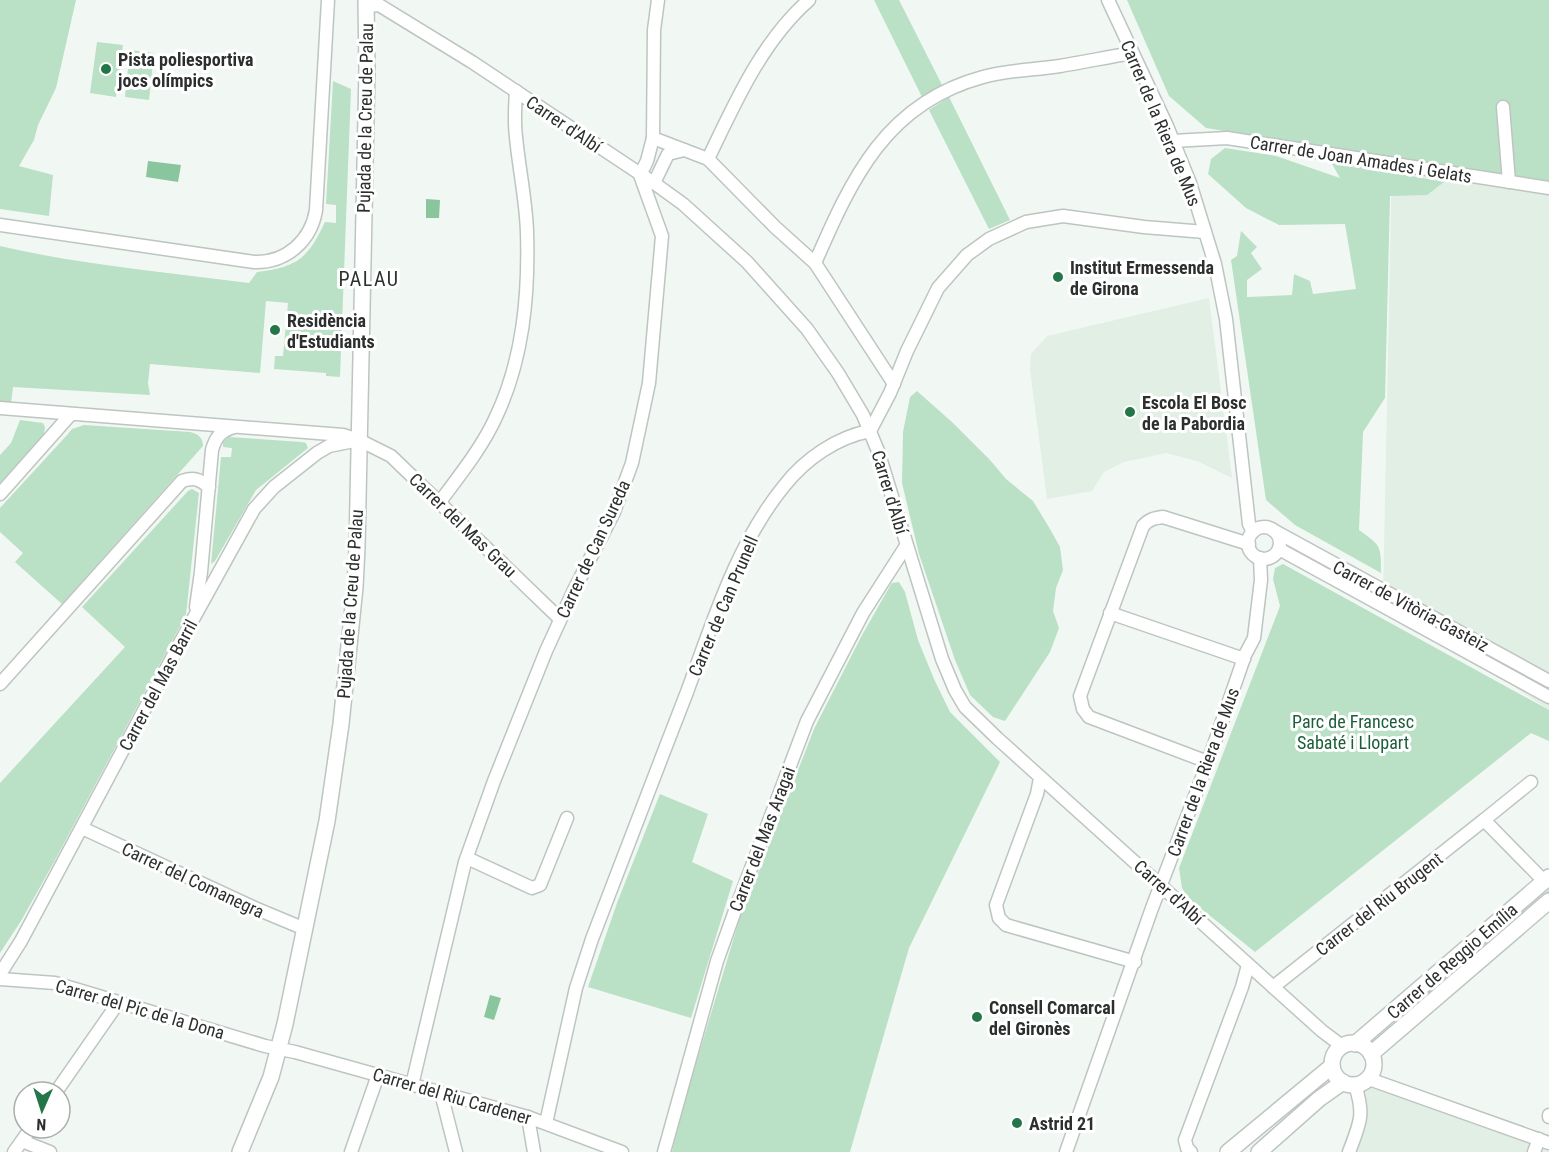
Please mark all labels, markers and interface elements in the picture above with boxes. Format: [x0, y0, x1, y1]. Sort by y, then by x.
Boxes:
street label: Pujada de la Creu de Palau [353, 23, 377, 213]
street label: Carrer de la Riera de Mus [1117, 37, 1205, 209]
place label: Pista poliesportiva jocs olímpics [117, 49, 254, 91]
marker: Pista poliesportiva jocs olímpics [99, 62, 113, 76]
street label: Carrer d'Albí [522, 91, 606, 157]
street label: Carrer de Joan Amades i Gelats [1249, 131, 1473, 187]
place label: Institut Ermessenda de Girona [1070, 257, 1214, 299]
district label: PALAU [338, 267, 400, 291]
marker: Institut Ermessenda de Girona [1051, 270, 1065, 284]
place label: Residència d'Estudiants [287, 310, 375, 352]
marker: Residència d'Estudiants [268, 323, 282, 337]
place label: Escola El Bosc de la Pabordia [1142, 392, 1246, 434]
marker: Escola El Bosc de la Pabordia [1123, 405, 1137, 419]
street label: Carrer d'Albí [867, 448, 913, 537]
street label: Carrer del Mas Grau [405, 468, 521, 582]
street label: Carrer de Can Sureda [552, 476, 634, 622]
street label: Pujada de la Creu de Palau [333, 509, 367, 699]
street label: Carrer de Can Prunell [684, 533, 762, 679]
street label: Carrer de Vitòria-Gasteiz [1329, 556, 1493, 656]
street label: Carrer del Mas Barril [115, 616, 201, 754]
street label: Carrer de la Riera de Mus [1163, 685, 1243, 859]
park label: Parc de Francesc Sabaté i Llopart [1292, 711, 1414, 753]
street label: Carrer del Mas Aragai [725, 764, 799, 914]
street label: Carrer del Comanegra [119, 838, 267, 922]
street label: Carrer del Riu Brugent [1311, 848, 1447, 960]
street label: Carrer d'Albí [1130, 855, 1209, 929]
street label: Carrer de Reggio Emília [1383, 899, 1521, 1023]
street label: Carrer del Pic de la Dona [53, 975, 227, 1043]
place label: Consell Comarcal del Gironès [989, 997, 1115, 1039]
marker: Consell Comarcal del Gironès [970, 1010, 984, 1024]
street label: Carrer del Riu Cardener [370, 1063, 534, 1129]
north arrow [12, 1080, 72, 1140]
place label: Astrid 21 [1029, 1113, 1095, 1134]
text: N [36, 1115, 47, 1134]
marker: Astrid 21 [1010, 1116, 1024, 1130]

